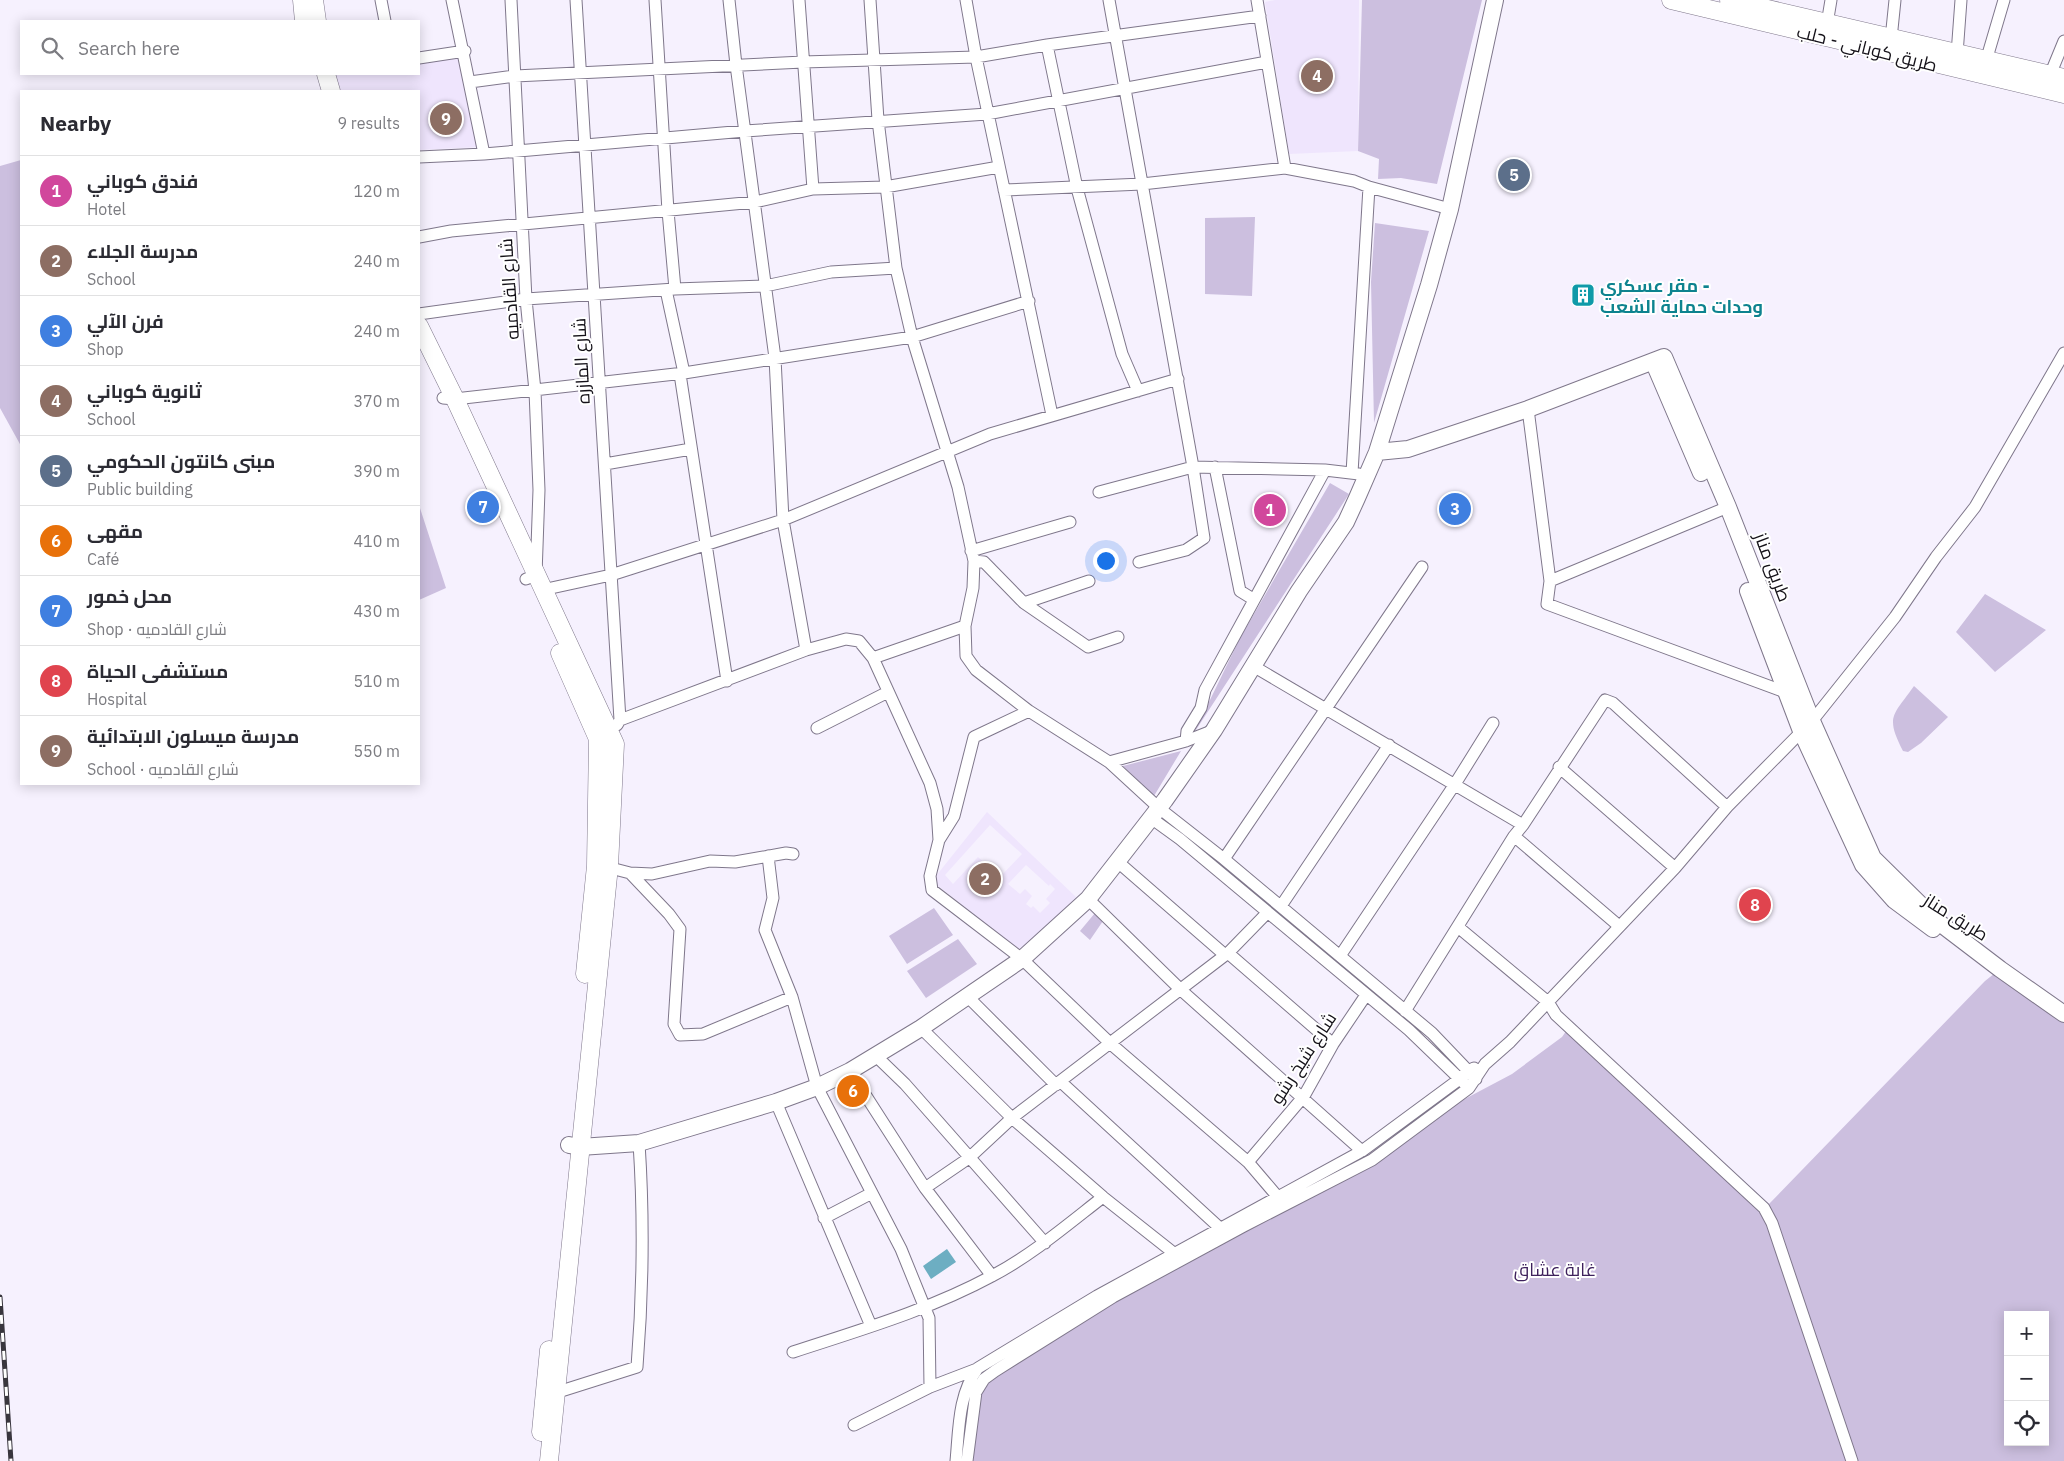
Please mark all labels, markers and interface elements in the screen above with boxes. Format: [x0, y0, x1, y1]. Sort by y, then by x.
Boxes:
street label: طريق كوباني - حلب [1794, 19, 1940, 79]
search box [20, 20, 420, 75]
icon: search [38, 34, 66, 62]
text: Search here [78, 36, 180, 60]
pin: 4 [1301, 57, 1333, 95]
pin: 9 [430, 100, 462, 138]
text: Nearby [40, 109, 111, 137]
text: 9 results [337, 113, 400, 133]
pin: 5 [1498, 156, 1530, 194]
text: فندق كوباني [87, 169, 198, 193]
text: 1 [51, 181, 61, 201]
text: 120 m [353, 181, 400, 201]
text: Hotel [87, 199, 126, 219]
street label: شارع القادميه [494, 237, 525, 341]
text: مدرسة الجلاء [87, 239, 198, 263]
text: 2 [51, 251, 61, 271]
text: 240 m [353, 251, 400, 271]
text: School [87, 269, 136, 289]
place label: مقر عسكري - وحدات حماية الشعب [1600, 274, 1763, 318]
building icon: مقر عسكري - وحدات حماية الشعب [1570, 282, 1596, 308]
text: فرن الآلي [87, 309, 164, 333]
street label: شارع المازره [567, 317, 596, 405]
text: 3 [51, 321, 61, 341]
text: 240 m [353, 321, 400, 341]
text: Shop [87, 339, 124, 359]
text: ثانوية كوباني [87, 379, 202, 403]
text: 4 [51, 391, 61, 411]
text: 370 m [353, 391, 400, 411]
text: School [87, 409, 136, 429]
text: مبنى كانتون الحكومي [87, 449, 275, 473]
text: 5 [51, 461, 61, 481]
text: 390 m [353, 461, 400, 481]
text: Public building [87, 479, 193, 499]
pin: 7 [467, 488, 499, 526]
pin: 3 [1439, 490, 1471, 528]
pin: 1 [1254, 491, 1286, 529]
text: مقهى [87, 519, 143, 543]
street label: طريق مناز [1748, 528, 1797, 605]
text: 6 [51, 531, 61, 551]
text: 410 m [353, 531, 400, 551]
your location [1093, 548, 1119, 574]
text: Café [87, 549, 119, 569]
text: محل خمور [87, 584, 172, 608]
text: 7 [51, 601, 61, 621]
text: 430 m [353, 601, 400, 621]
text: Shop · شارع القادميه [87, 619, 227, 639]
text: مستشفى الحياة [87, 659, 228, 683]
text: 8 [51, 671, 61, 691]
text: 510 m [353, 671, 400, 691]
text: Hospital [87, 689, 147, 709]
text: مدرسة ميسلون الابتدائية [87, 724, 299, 748]
text: 9 [51, 741, 61, 761]
text: 550 m [353, 741, 400, 761]
text: School · شارع القادميه [87, 759, 239, 779]
pin: 2 [969, 860, 1001, 898]
pin: 8 [1739, 886, 1771, 924]
street label: طريق مناز [1918, 888, 1993, 947]
street label: شارع شيخ رشو [1265, 1008, 1342, 1109]
pin: 6 [837, 1072, 869, 1110]
park label: غابة عشاق [1514, 1258, 1596, 1282]
map controls [2004, 1311, 2049, 1446]
button: + [2004, 1311, 2049, 1356]
button: − [2004, 1356, 2049, 1401]
button: locate [2004, 1401, 2049, 1446]

